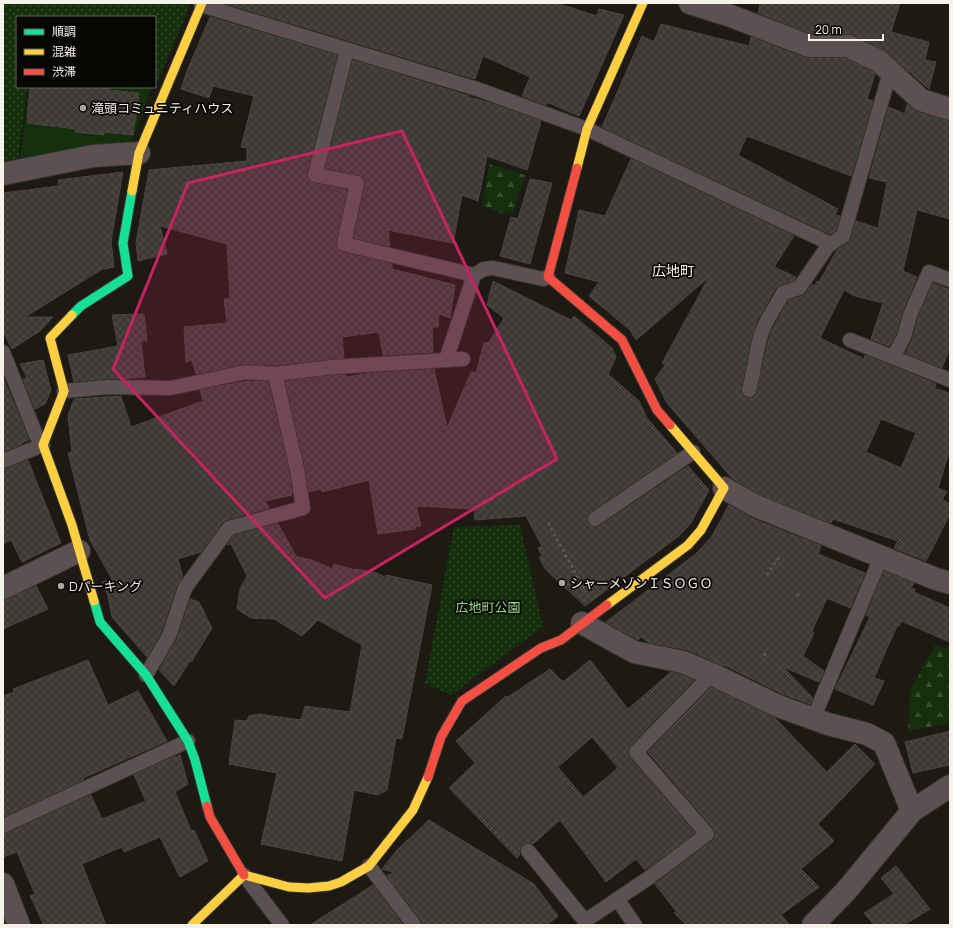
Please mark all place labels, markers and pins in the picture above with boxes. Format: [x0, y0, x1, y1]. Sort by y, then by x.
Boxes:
place label: 滝頭コミュニティハウス [91, 99, 233, 117]
marker: 滝頭コミュニティハウス [78, 103, 88, 113]
place label: シャーメゾンＩＳＯＧＯ [570, 574, 712, 592]
place label: Dパーキング [69, 577, 142, 595]
marker: シャーメゾンＩＳＯＧＯ [557, 578, 567, 588]
marker: Dパーキング [56, 581, 66, 591]

